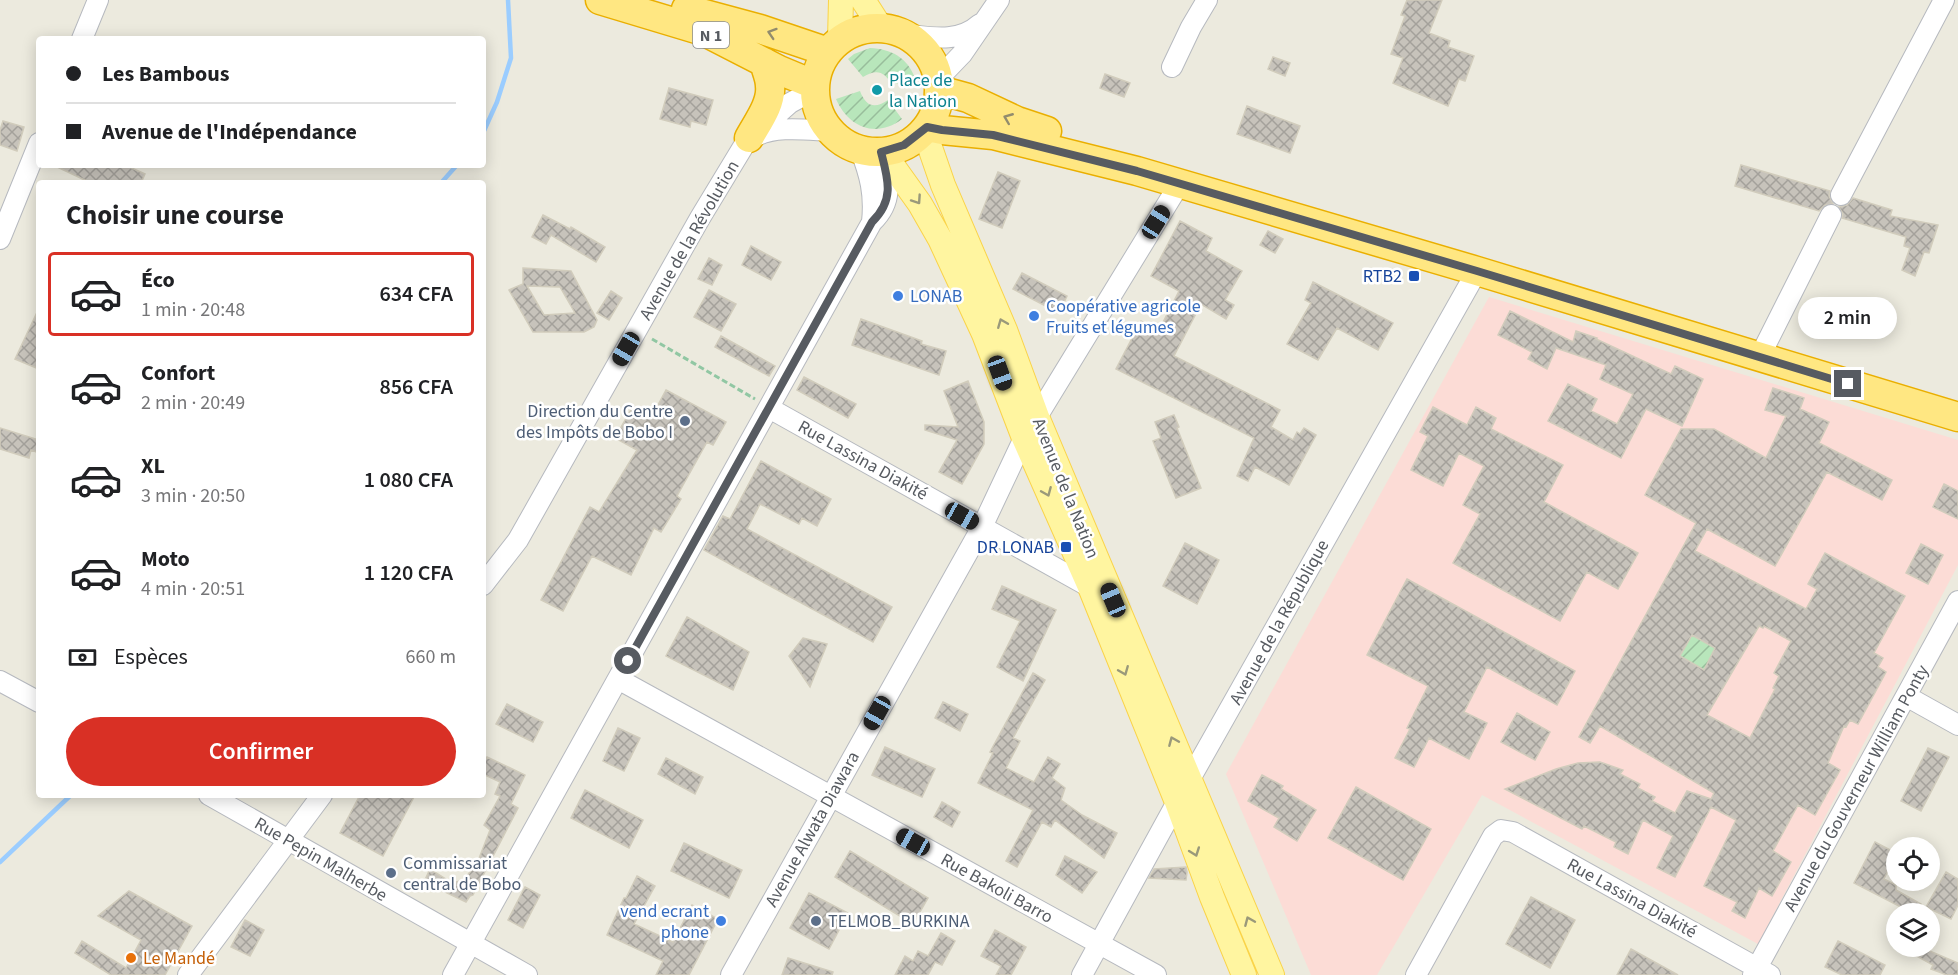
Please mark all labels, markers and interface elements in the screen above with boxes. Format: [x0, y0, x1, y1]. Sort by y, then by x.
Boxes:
road number: N 1 [693, 22, 729, 48]
one-way arrow [767, 27, 778, 40]
text: Les Bambous [102, 58, 229, 90]
place label: Place de la Nation [889, 68, 957, 114]
marker: Place de la Nation [870, 83, 884, 97]
one-way arrow [1004, 113, 1015, 125]
text: Avenue de l'Indépendance [102, 116, 357, 148]
street label: Avenue de la Révolution [633, 156, 745, 325]
one-way arrow [910, 194, 921, 205]
text: Choisir une course [66, 196, 284, 235]
car [1139, 202, 1173, 242]
text: Éco [141, 264, 175, 296]
place label: RTB2 [1363, 264, 1402, 289]
icon: car [69, 267, 123, 321]
marker: RTB2 [1407, 269, 1421, 283]
text: 634 CFA [379, 278, 453, 310]
place label: LONAB [910, 284, 962, 309]
marker: LONAB [891, 289, 905, 303]
place label: Coopérative agricole Fruits et légumes [1046, 294, 1201, 340]
text: 1 min · 20:48 [141, 296, 245, 324]
callout: 2 min [1798, 297, 1898, 339]
text: 2 min [1824, 304, 1871, 332]
marker: Coopérative agricole Fruits et légumes [1027, 309, 1041, 323]
one-way arrow [997, 318, 1009, 329]
car [609, 329, 643, 369]
car [985, 353, 1015, 393]
text: Confort [141, 357, 215, 389]
icon: car [69, 360, 123, 414]
route end [1834, 370, 1861, 397]
text: 856 CFA [379, 371, 453, 403]
text: 2 min · 20:49 [141, 389, 245, 417]
place label: Direction du Centre des Impôts de Bobo I [516, 399, 673, 445]
marker: Direction du Centre des Impôts de Bobo I [678, 414, 692, 428]
street label: Rue Lassina Diakité [793, 414, 932, 507]
street label: Avenue de la Nation [1026, 414, 1105, 562]
text: XL [141, 450, 165, 482]
icon: car [69, 453, 123, 507]
text: 1 080 CFA [364, 464, 453, 496]
text: 3 min · 20:50 [141, 482, 245, 510]
one-way arrow [1040, 485, 1052, 496]
car [942, 499, 982, 533]
place label: DR LONAB [977, 535, 1054, 560]
street label: Avenue de la République [1224, 535, 1335, 709]
marker: DR LONAB [1059, 540, 1073, 554]
text: Moto [141, 543, 190, 575]
icon: car [69, 546, 123, 600]
text: 1 120 CFA [364, 557, 453, 589]
text: 4 min · 20:51 [141, 575, 245, 603]
car [1098, 580, 1128, 620]
icon: cash [66, 641, 99, 674]
text: Espèces [114, 641, 188, 673]
text: 660 m [406, 643, 456, 671]
route start [614, 647, 641, 674]
street label: Avenue du Gouverneur William Ponty [1778, 660, 1935, 916]
one-way arrow [1117, 665, 1129, 676]
car [860, 693, 894, 733]
button: Confirmer [66, 717, 456, 786]
one-way arrow [1168, 737, 1180, 748]
street label: Avenue Alwata Diawara [759, 747, 866, 912]
street label: Rue Pepin Malherbe [250, 811, 392, 908]
car [893, 825, 933, 859]
map controls [1886, 837, 1940, 957]
button: locate [1886, 837, 1940, 891]
street label: Rue Bakoli Barro [936, 847, 1057, 930]
one-way arrow [1188, 847, 1201, 857]
place label: Commissariat central de Bobo [403, 851, 521, 897]
street label: Rue Lassina Diakité [1562, 852, 1701, 945]
marker: Commissariat central de Bobo [384, 866, 398, 880]
place label: vend ecrant phone [620, 899, 709, 945]
button: layers [1886, 903, 1940, 957]
place label: TELMOB_BURKINA [828, 909, 970, 934]
marker: vend ecrant phone [714, 914, 728, 928]
marker: TELMOB_BURKINA [809, 914, 823, 928]
one-way arrow [1245, 916, 1257, 927]
place label: Le Mandé [143, 946, 215, 971]
marker: Le Mandé [124, 951, 138, 965]

